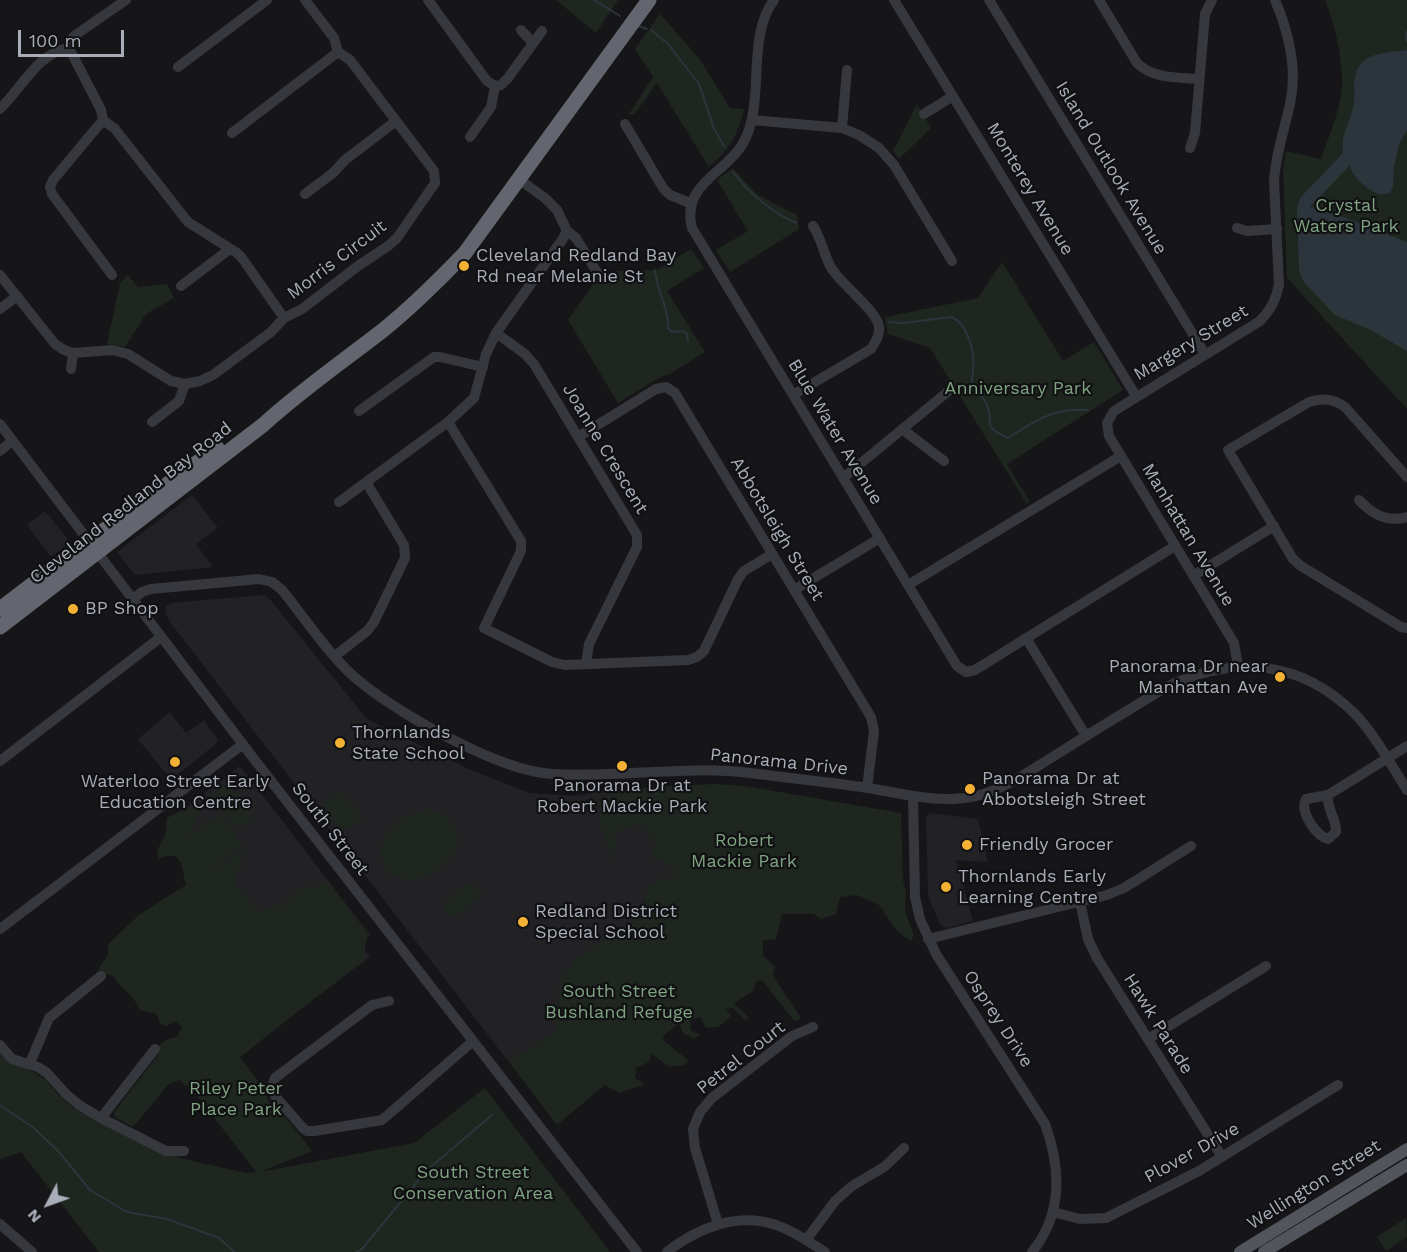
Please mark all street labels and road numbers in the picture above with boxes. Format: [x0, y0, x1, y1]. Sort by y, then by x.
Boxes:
street label: Island Outlook Avenue [1051, 78, 1171, 258]
street label: Monterey Avenue [982, 119, 1078, 259]
street label: Morris Circuit [283, 216, 391, 304]
street label: Margery Street [1130, 300, 1252, 386]
street label: Blue Water Avenue [783, 355, 887, 509]
street label: Joanne Crescent [558, 380, 652, 518]
street label: Cleveland Redland Bay Road [26, 417, 236, 589]
street label: Abbotsleigh Street [726, 453, 828, 605]
street label: Manhattan Avenue [1137, 460, 1239, 610]
street label: Panorama Drive [709, 744, 849, 780]
street label: South Street [287, 778, 373, 880]
street label: Osprey Drive [959, 966, 1037, 1072]
street label: Hawk Parade [1118, 970, 1198, 1078]
street label: Petrel Court [693, 1017, 789, 1099]
street label: Plover Drive [1141, 1118, 1243, 1188]
street label: Wellington Street [1243, 1135, 1385, 1235]

